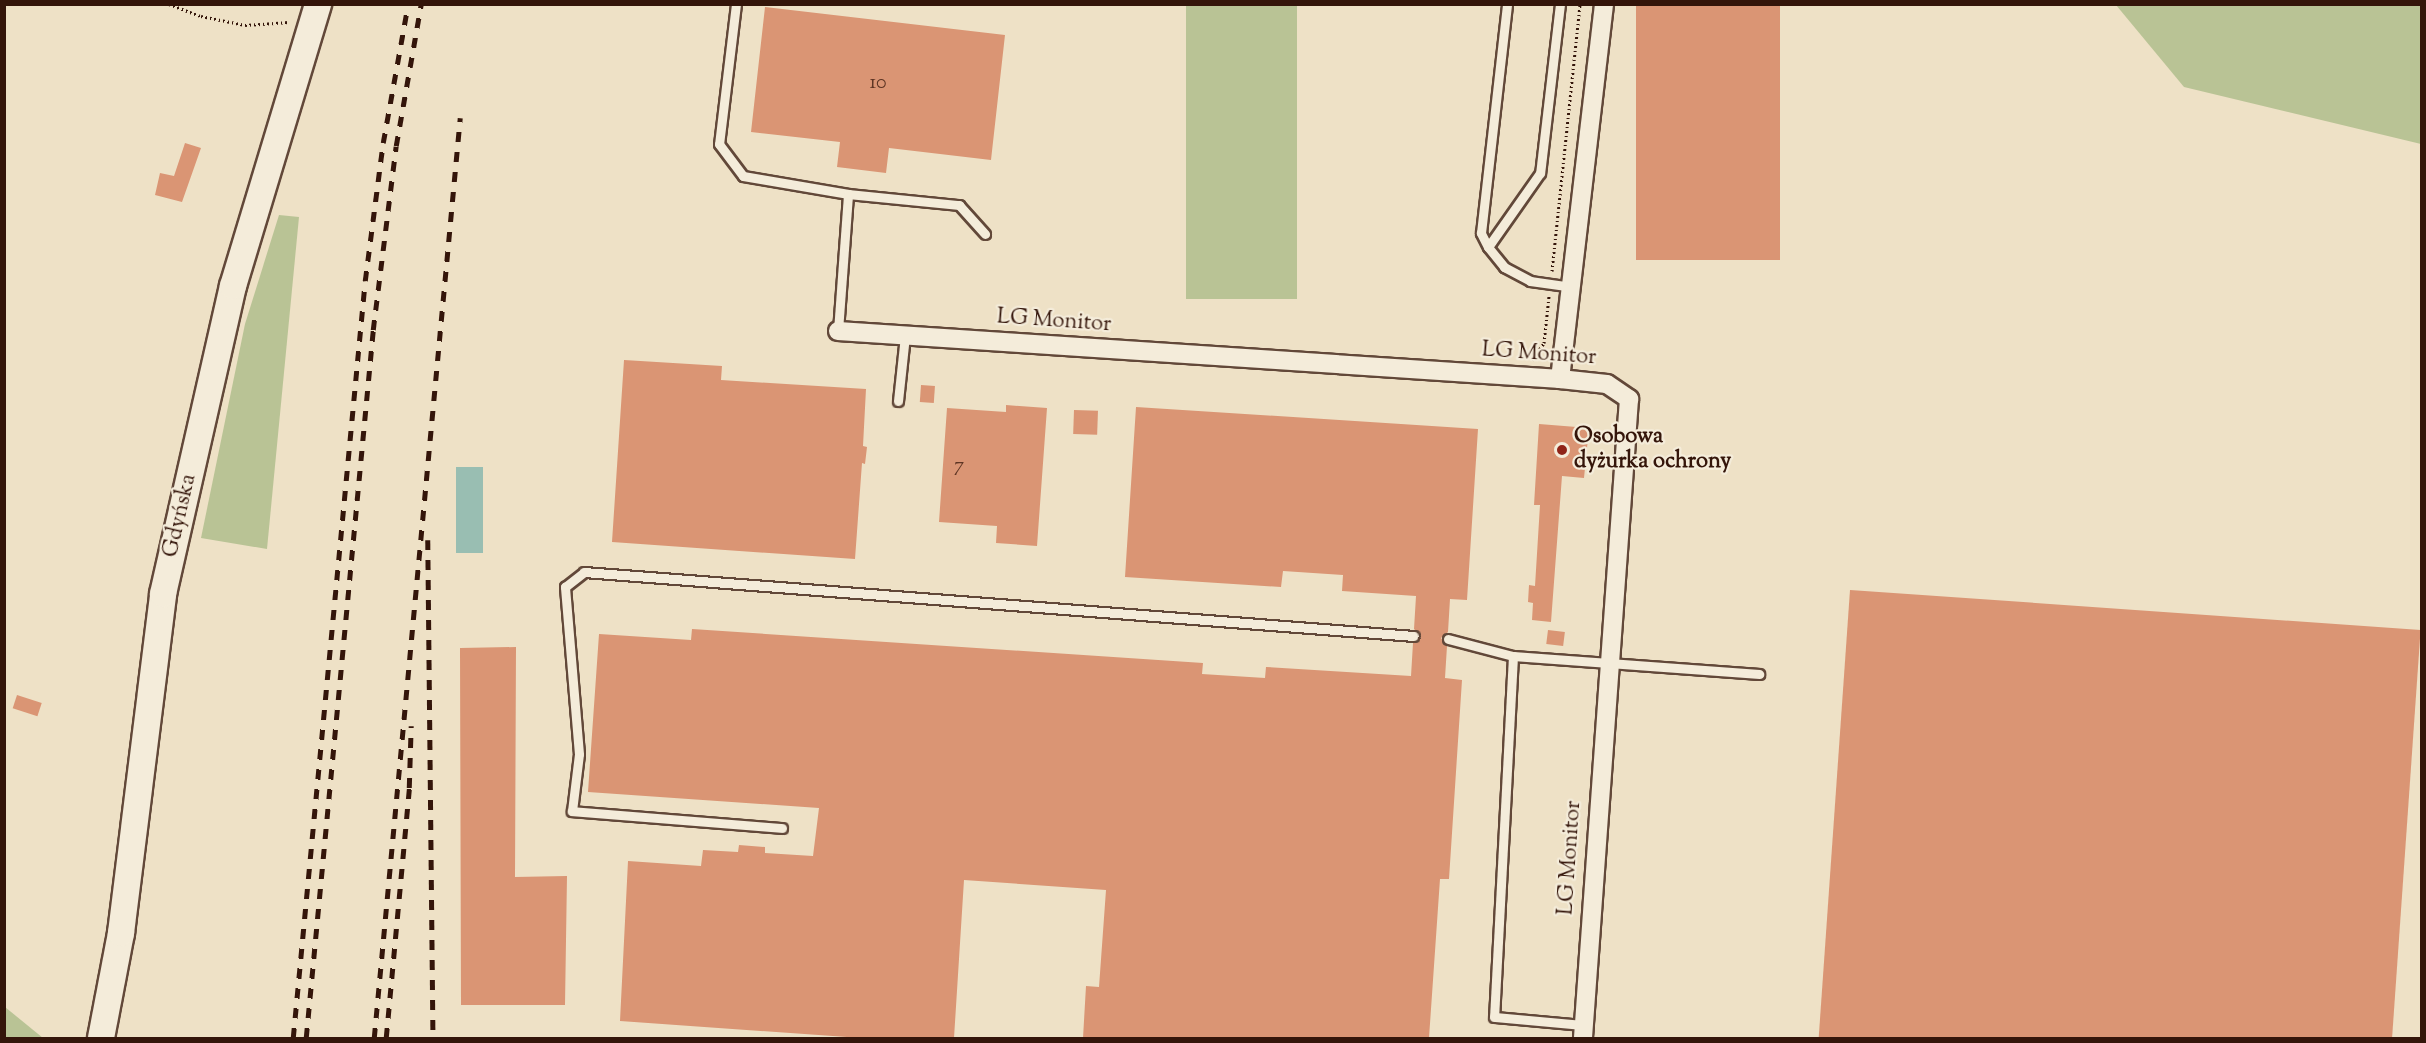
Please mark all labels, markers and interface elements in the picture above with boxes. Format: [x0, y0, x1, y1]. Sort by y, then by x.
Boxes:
house number: 10 [869, 71, 887, 95]
street label: LG Monitor [996, 305, 1112, 339]
street label: LG Monitor [1481, 338, 1597, 372]
place label: Osobowa dyżurka ochrony [1574, 424, 1731, 476]
marker: Osobowa dyżurka ochrony [1555, 443, 1569, 457]
house number: 7 [954, 454, 964, 478]
street label: Gdyńska [159, 472, 203, 560]
street label: LG Monitor [1554, 800, 1588, 916]

